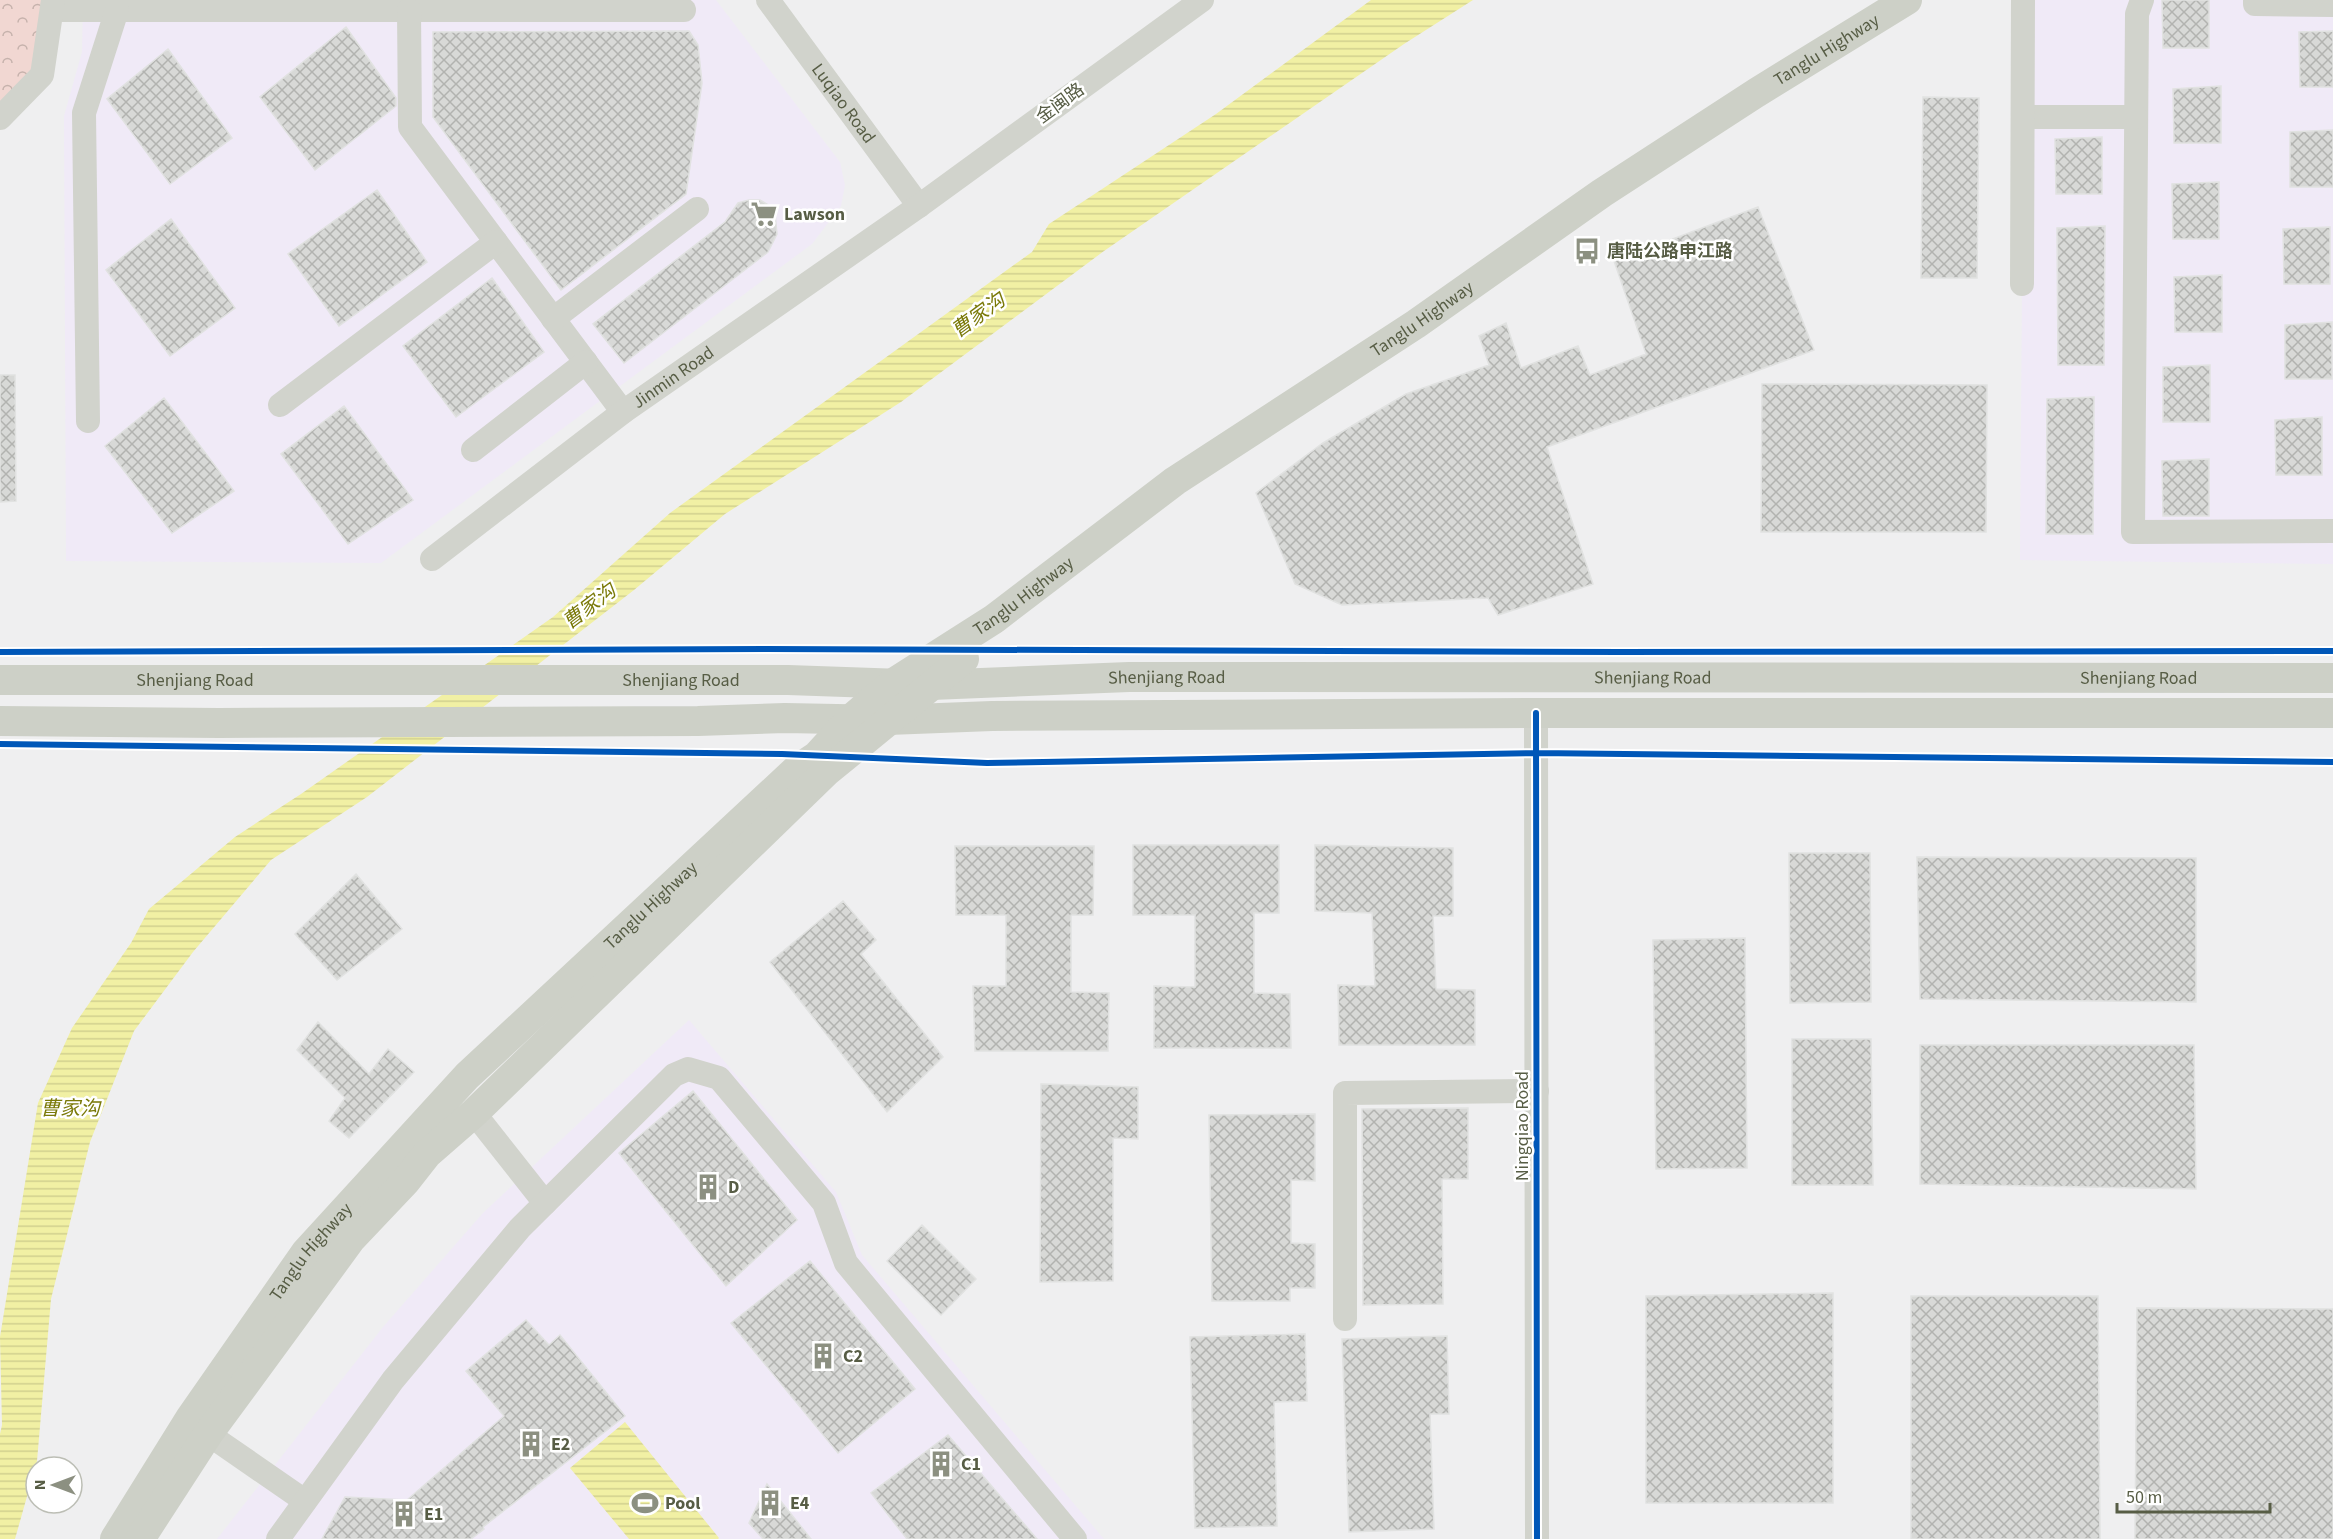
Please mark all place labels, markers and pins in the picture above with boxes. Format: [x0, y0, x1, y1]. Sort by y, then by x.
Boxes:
supermarket icon: Lawson [749, 199, 779, 229]
place label: Lawson [784, 202, 845, 227]
bus stop icon: 唐陆公路申江路 [1572, 236, 1602, 266]
place label: 唐陆公路申江路 [1607, 239, 1733, 264]
building icon: D [693, 1172, 723, 1202]
place label: D [728, 1175, 739, 1200]
building icon: C2 [808, 1341, 838, 1371]
place label: C2 [843, 1344, 863, 1369]
building icon: E2 [516, 1429, 546, 1459]
place label: E2 [551, 1432, 570, 1457]
building icon: C1 [926, 1449, 956, 1479]
place label: C1 [961, 1452, 981, 1477]
sports icon: Pool [630, 1488, 660, 1518]
building icon: E4 [755, 1488, 785, 1518]
place label: Pool [665, 1491, 700, 1516]
place label: E4 [790, 1491, 810, 1516]
building icon: E1 [389, 1499, 419, 1529]
place label: E1 [424, 1502, 443, 1527]

